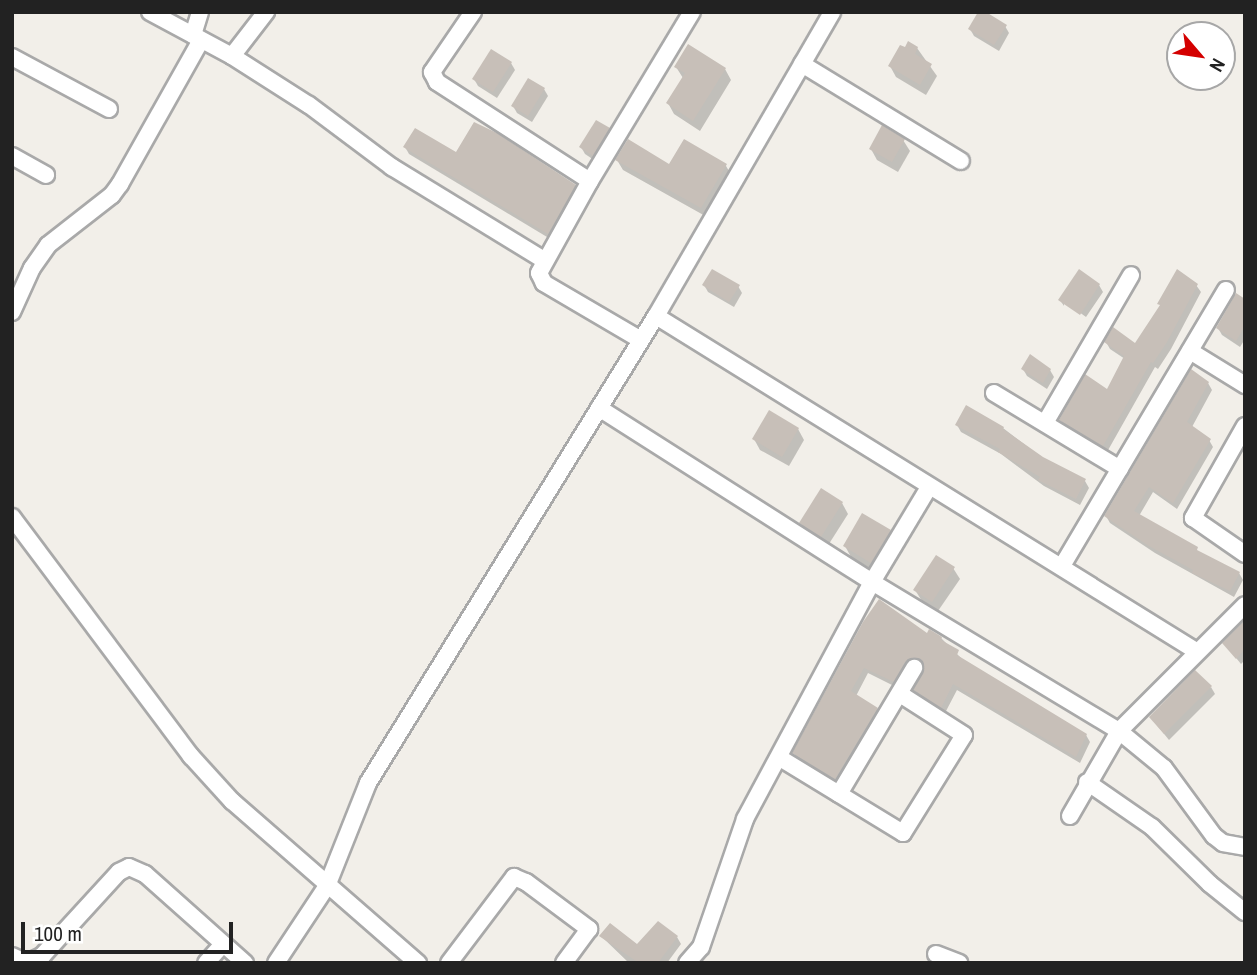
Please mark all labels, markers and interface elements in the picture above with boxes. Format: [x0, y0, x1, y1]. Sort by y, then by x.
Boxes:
north arrow [1166, 21, 1236, 91]
text: N [1204, 54, 1232, 76]
scale bar [24, 908, 236, 952]
text: 100 m [34, 919, 82, 948]

